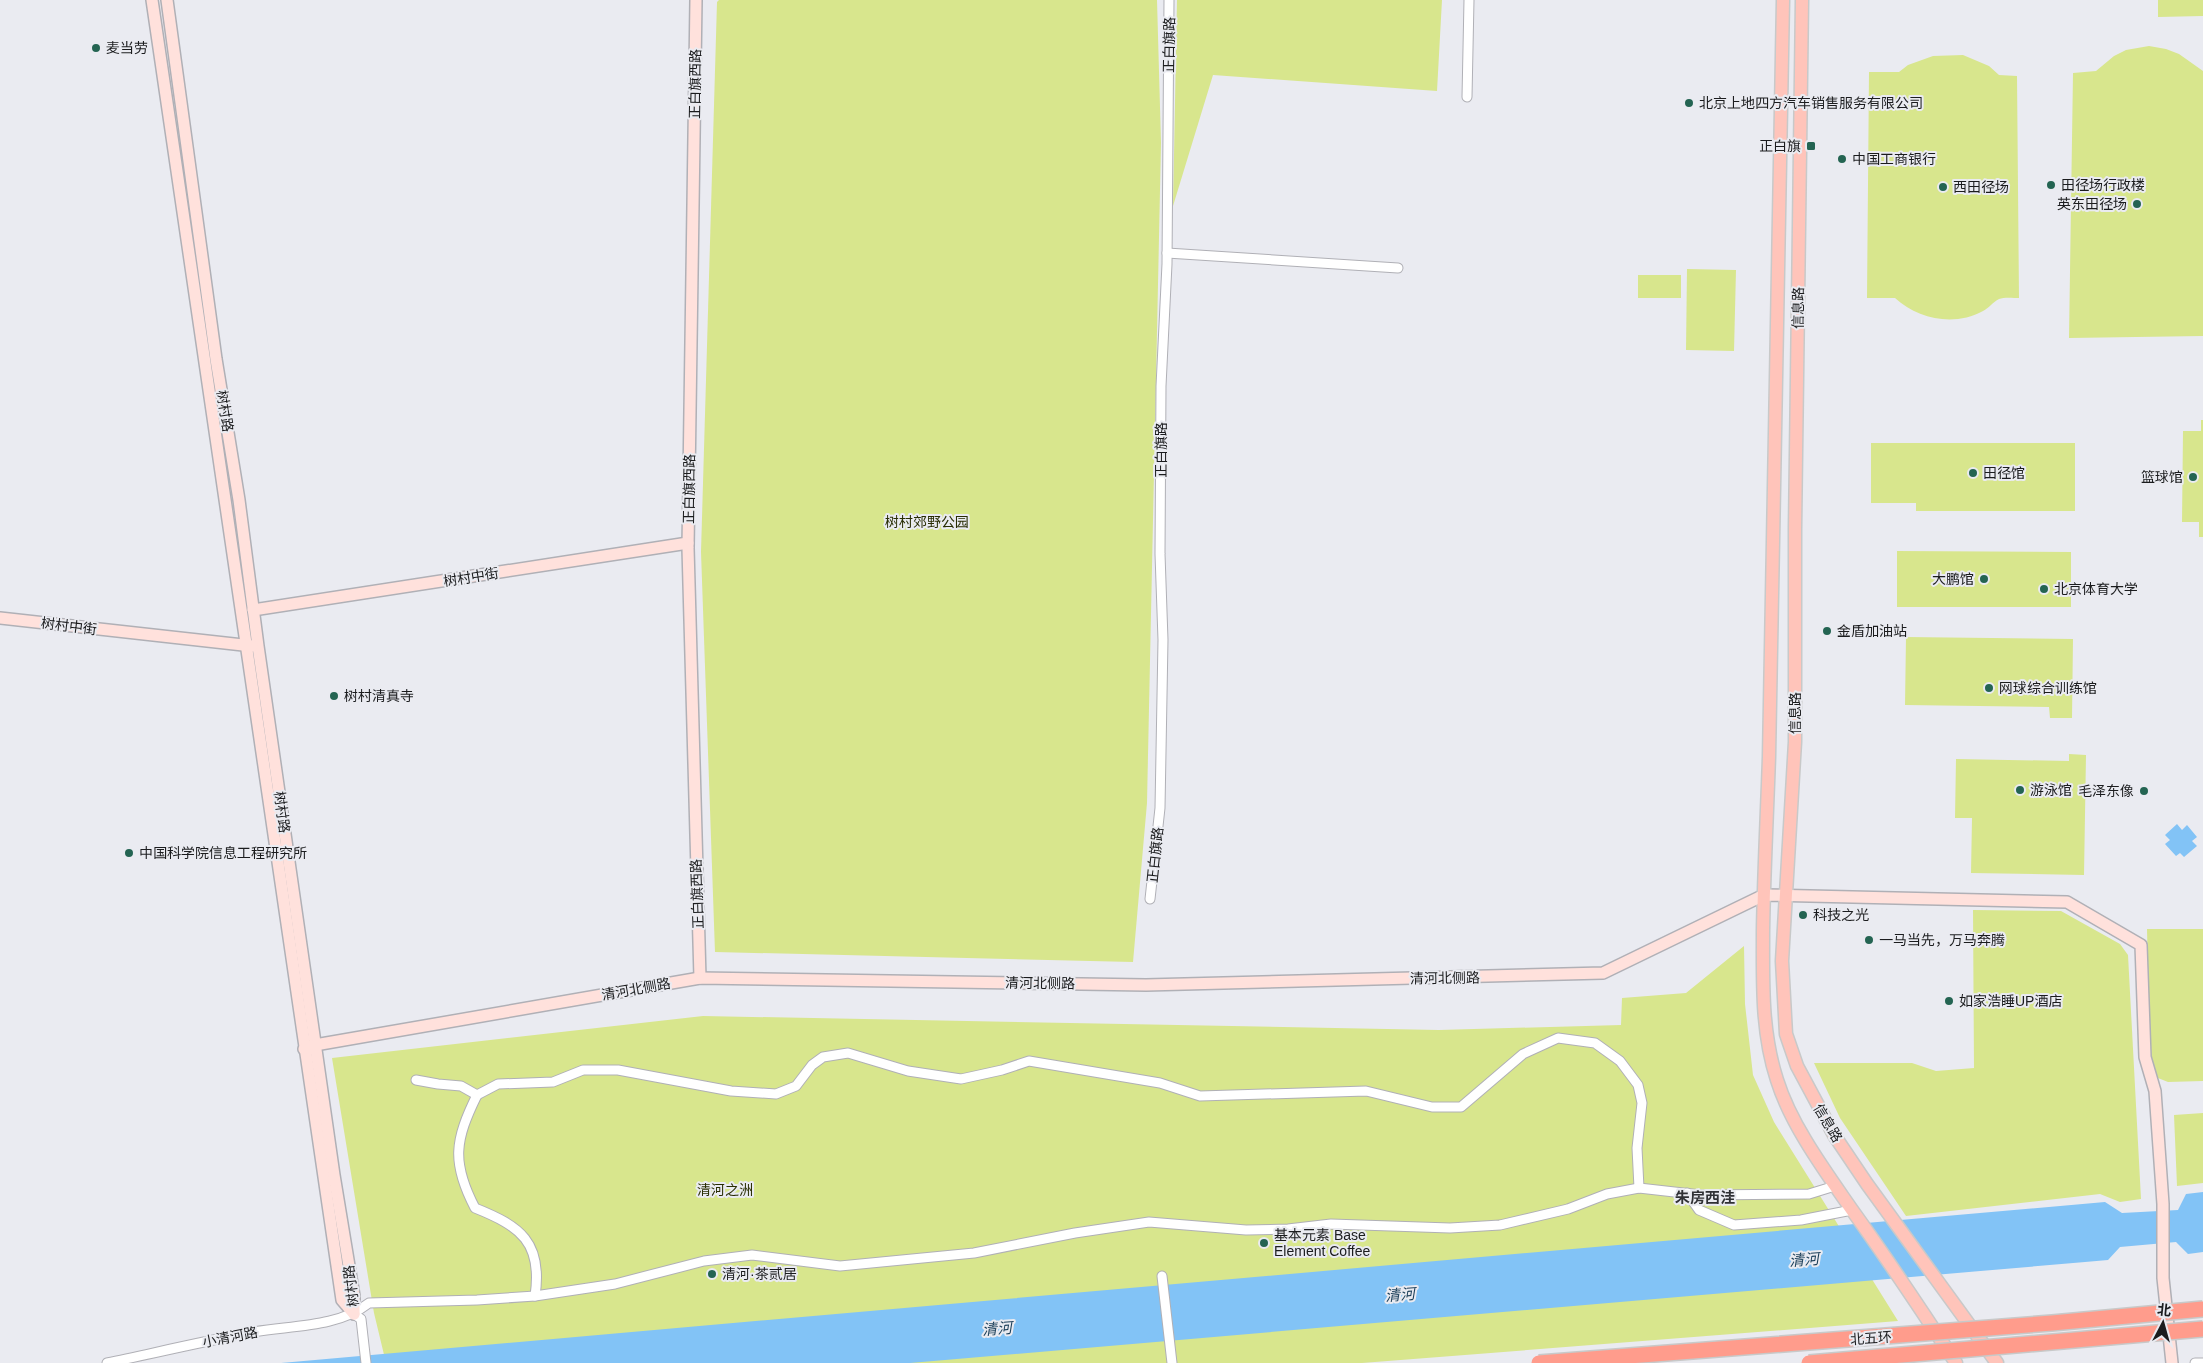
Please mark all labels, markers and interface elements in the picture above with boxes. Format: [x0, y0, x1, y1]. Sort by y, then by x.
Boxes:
street label: 正白旗路 [1161, 17, 1177, 73]
place label: 麦当劳 [106, 40, 148, 56]
marker: 麦当劳 [90, 42, 102, 54]
street label: 正白旗西路 [686, 49, 704, 119]
place label: 北京上地四方汽车销售服务有限公司 [1699, 95, 1923, 111]
marker: 北京上地四方汽车销售服务有限公司 [1683, 97, 1695, 109]
place label: 正白旗 [1759, 138, 1801, 154]
marker: 正白旗 [1805, 140, 1817, 152]
place label: 中国工商银行 [1852, 151, 1936, 167]
marker: 中国工商银行 [1836, 153, 1848, 165]
place label: 田径场行政楼 [2061, 177, 2145, 193]
place label: 西田径场 [1953, 179, 2009, 195]
marker: 田径场行政楼 [2045, 179, 2057, 191]
marker: 西田径场 [1937, 181, 1949, 193]
place label: 英东田径场 [2057, 196, 2127, 212]
marker: 英东田径场 [2131, 198, 2143, 210]
street label: 信息路 [1790, 287, 1806, 329]
street label: 树村路 [214, 389, 236, 433]
street label: 正白旗路 [1153, 422, 1169, 478]
street label: 正白旗西路 [680, 454, 698, 524]
place label: 田径馆 [1983, 465, 2025, 481]
marker: 田径馆 [1967, 467, 1979, 479]
place label: 篮球馆 [2141, 469, 2183, 485]
marker: 篮球馆 [2187, 471, 2199, 483]
park label: 树村郊野公园 [885, 514, 969, 530]
street label: 树村中街 [442, 565, 500, 589]
place label: 大鹏馆 [1932, 571, 1974, 587]
marker: 大鹏馆 [1978, 573, 1990, 585]
place label: 北京体育大学 [2054, 581, 2138, 597]
marker: 北京体育大学 [2038, 583, 2050, 595]
street label: 树村中街 [40, 615, 98, 637]
place label: 金盾加油站 [1837, 623, 1907, 639]
marker: 金盾加油站 [1821, 625, 1833, 637]
place label: 网球综合训练馆 [1999, 680, 2097, 696]
marker: 网球综合训练馆 [1983, 682, 1995, 694]
place label: 树村清真寺 [344, 688, 414, 704]
marker: 树村清真寺 [328, 690, 340, 702]
street label: 信息路 [1787, 692, 1803, 734]
place label: 游泳馆 [2030, 782, 2072, 798]
place label: 毛泽东像 [2078, 783, 2134, 799]
marker: 游泳馆 [2014, 784, 2026, 796]
marker: 毛泽东像 [2138, 785, 2150, 797]
street label: 树村路 [271, 790, 293, 834]
street label: 正白旗路 [1144, 826, 1166, 884]
place label: 中国科学院信息工程研究所 [139, 845, 307, 861]
marker: 中国科学院信息工程研究所 [123, 847, 135, 859]
street label: 正白旗西路 [688, 859, 706, 929]
place label: 科技之光 [1813, 907, 1869, 923]
marker: 科技之光 [1797, 909, 1809, 921]
place label: 一马当先，万马奔腾 [1879, 932, 2005, 948]
marker: 一马当先，万马奔腾 [1863, 934, 1875, 946]
street label: 清河北侧路 [1410, 969, 1480, 987]
street label: 清河北侧路 [1005, 974, 1075, 992]
street label: 清河北侧路 [600, 975, 672, 1003]
place label: 如家浩睡UP酒店 [1959, 993, 2062, 1009]
marker: 如家浩睡UP酒店 [1943, 995, 1955, 1007]
street label: 信息路 [1810, 1101, 1846, 1145]
park label: 清河之洲 [697, 1182, 753, 1198]
district label: 朱房西洼 [1675, 1189, 1735, 1206]
place label: 基本元素 Base Element Coffee [1274, 1227, 1370, 1259]
marker: 基本元素 Base Element Coffee [1258, 1237, 1270, 1249]
water label: 清河 [1788, 1249, 1823, 1269]
street label: 树村路 [341, 1264, 361, 1308]
place label: 清河·茶贰居 [722, 1266, 797, 1282]
marker: 清河·茶贰居 [706, 1268, 718, 1280]
water label: 清河 [1384, 1284, 1419, 1304]
north arrow [2138, 1298, 2188, 1348]
text: 北 [2157, 1301, 2172, 1319]
water label: 清河 [981, 1318, 1016, 1338]
street label: 小清河路 [201, 1324, 259, 1350]
street label: 北五环 [1849, 1329, 1893, 1347]

